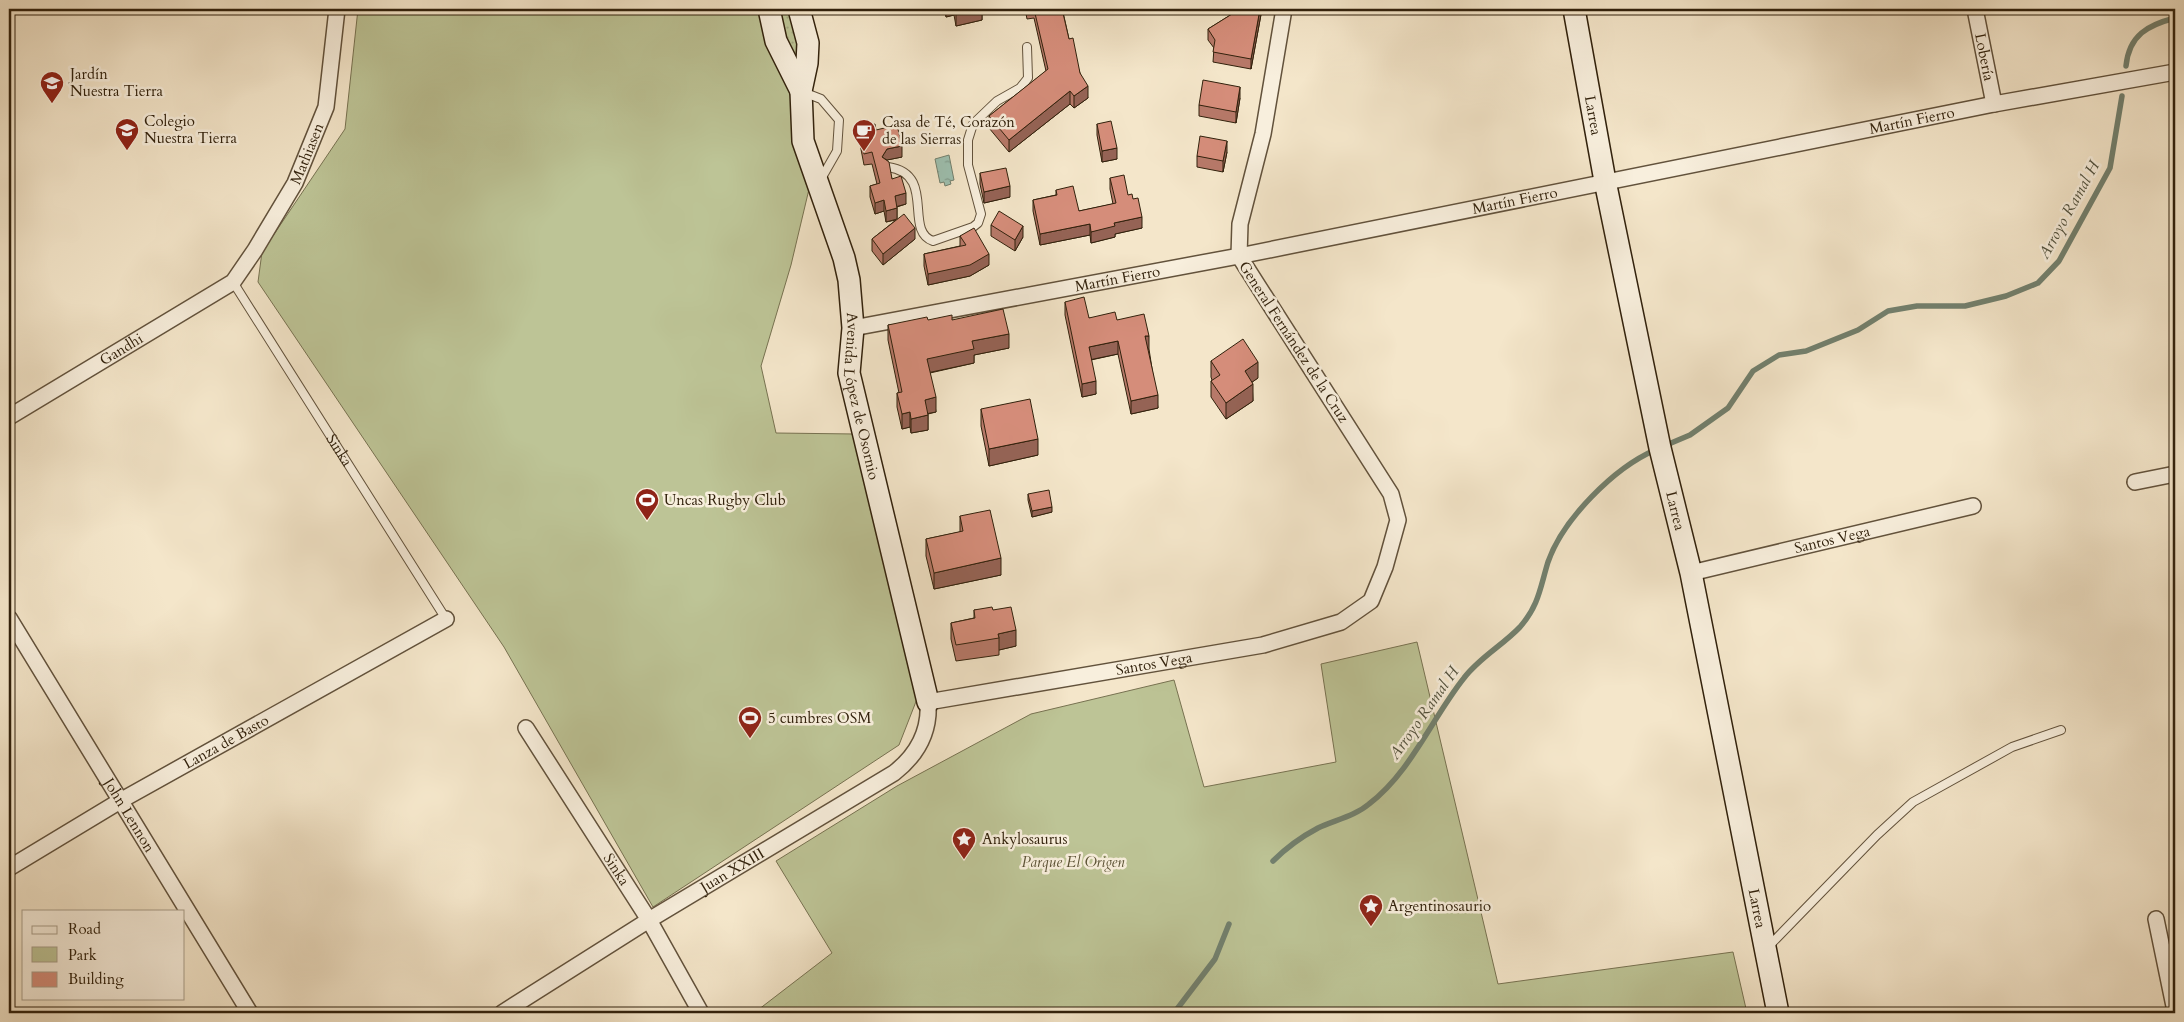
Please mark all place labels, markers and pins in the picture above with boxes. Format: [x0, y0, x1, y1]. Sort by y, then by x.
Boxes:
place label: Jardín Nuestra Tierra [68, 64, 164, 101]
school or university icon: Jardín Nuestra Tierra [39, 70, 65, 104]
place label: Colegio Nuestra Tierra [144, 111, 238, 148]
place label: Casa de Té, Corazón de las Sierras [882, 112, 1015, 149]
school or university icon: Colegio Nuestra Tierra [114, 117, 140, 151]
cafe icon: Casa de Té, Corazón de las Sierras [851, 118, 877, 152]
sports icon: Uncas Rugby Club [634, 487, 660, 521]
place label: Uncas Rugby Club [664, 490, 786, 510]
sports icon: 5 cumbres OSM [737, 705, 763, 739]
place label: 5 cumbres OSM [768, 708, 871, 728]
place icon: Ankylosaurus [951, 826, 977, 860]
place label: Ankylosaurus [982, 829, 1068, 849]
place icon: Argentinosaurio [1358, 893, 1384, 927]
place label: Argentinosaurio [1388, 896, 1491, 916]

